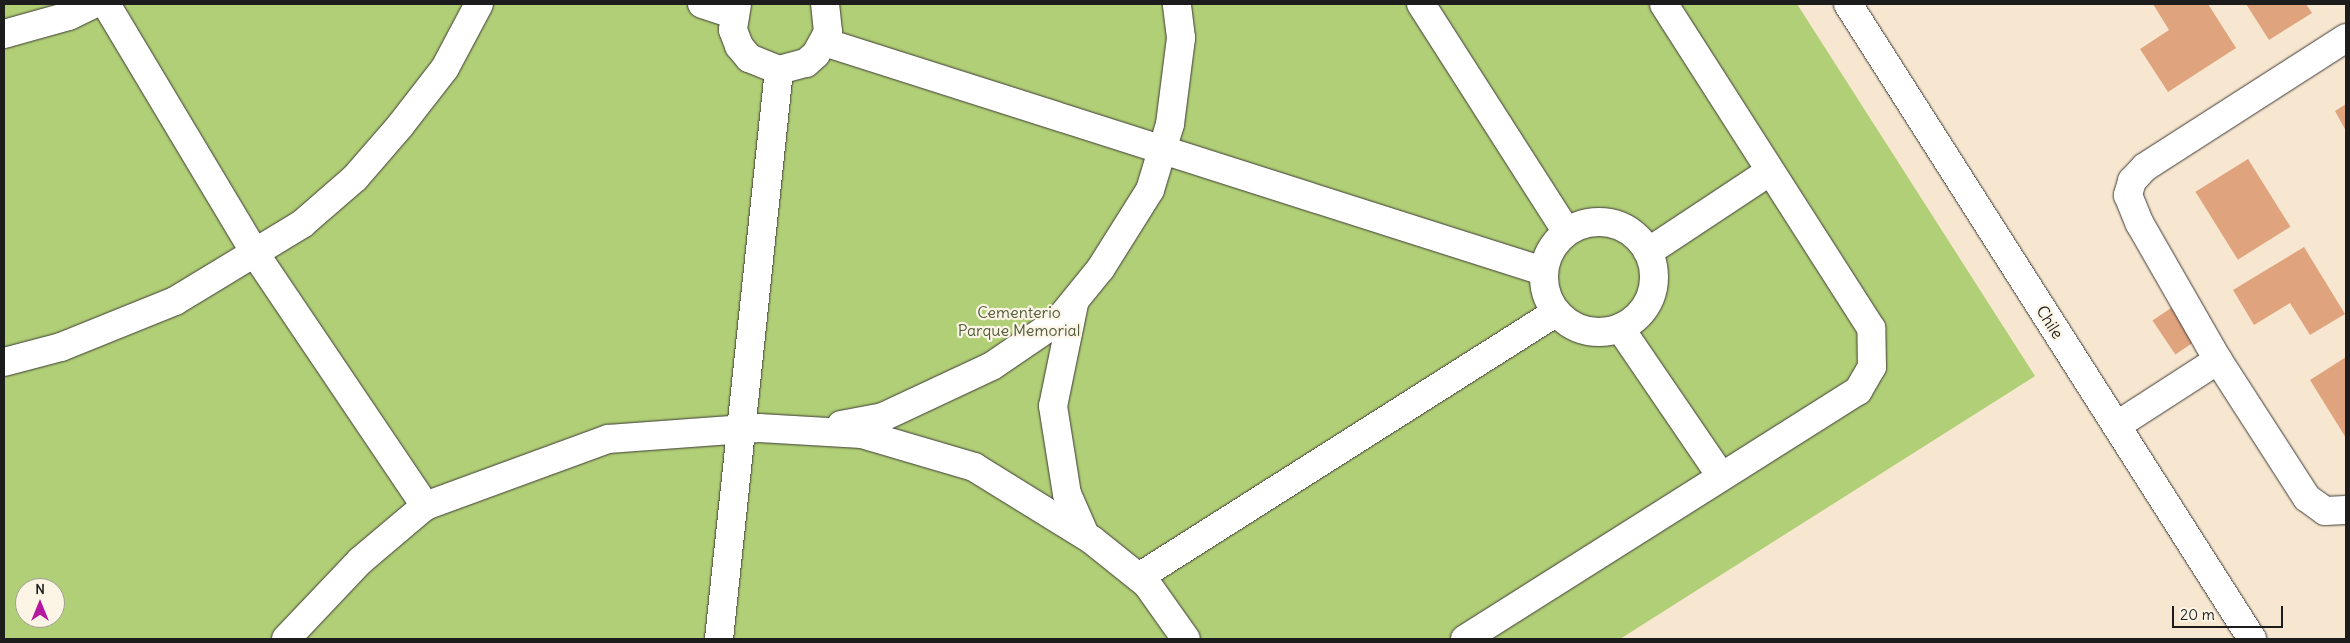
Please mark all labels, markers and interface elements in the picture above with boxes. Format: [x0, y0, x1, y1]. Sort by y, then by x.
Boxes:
park label: Cementerio Parque Memorial [958, 302, 1080, 340]
street label: Chile [2032, 302, 2068, 342]
north arrow [15, 578, 65, 628]
text: N [35, 580, 45, 598]
scale bar [2175, 596, 2286, 628]
text: 20 m [2180, 605, 2215, 624]

